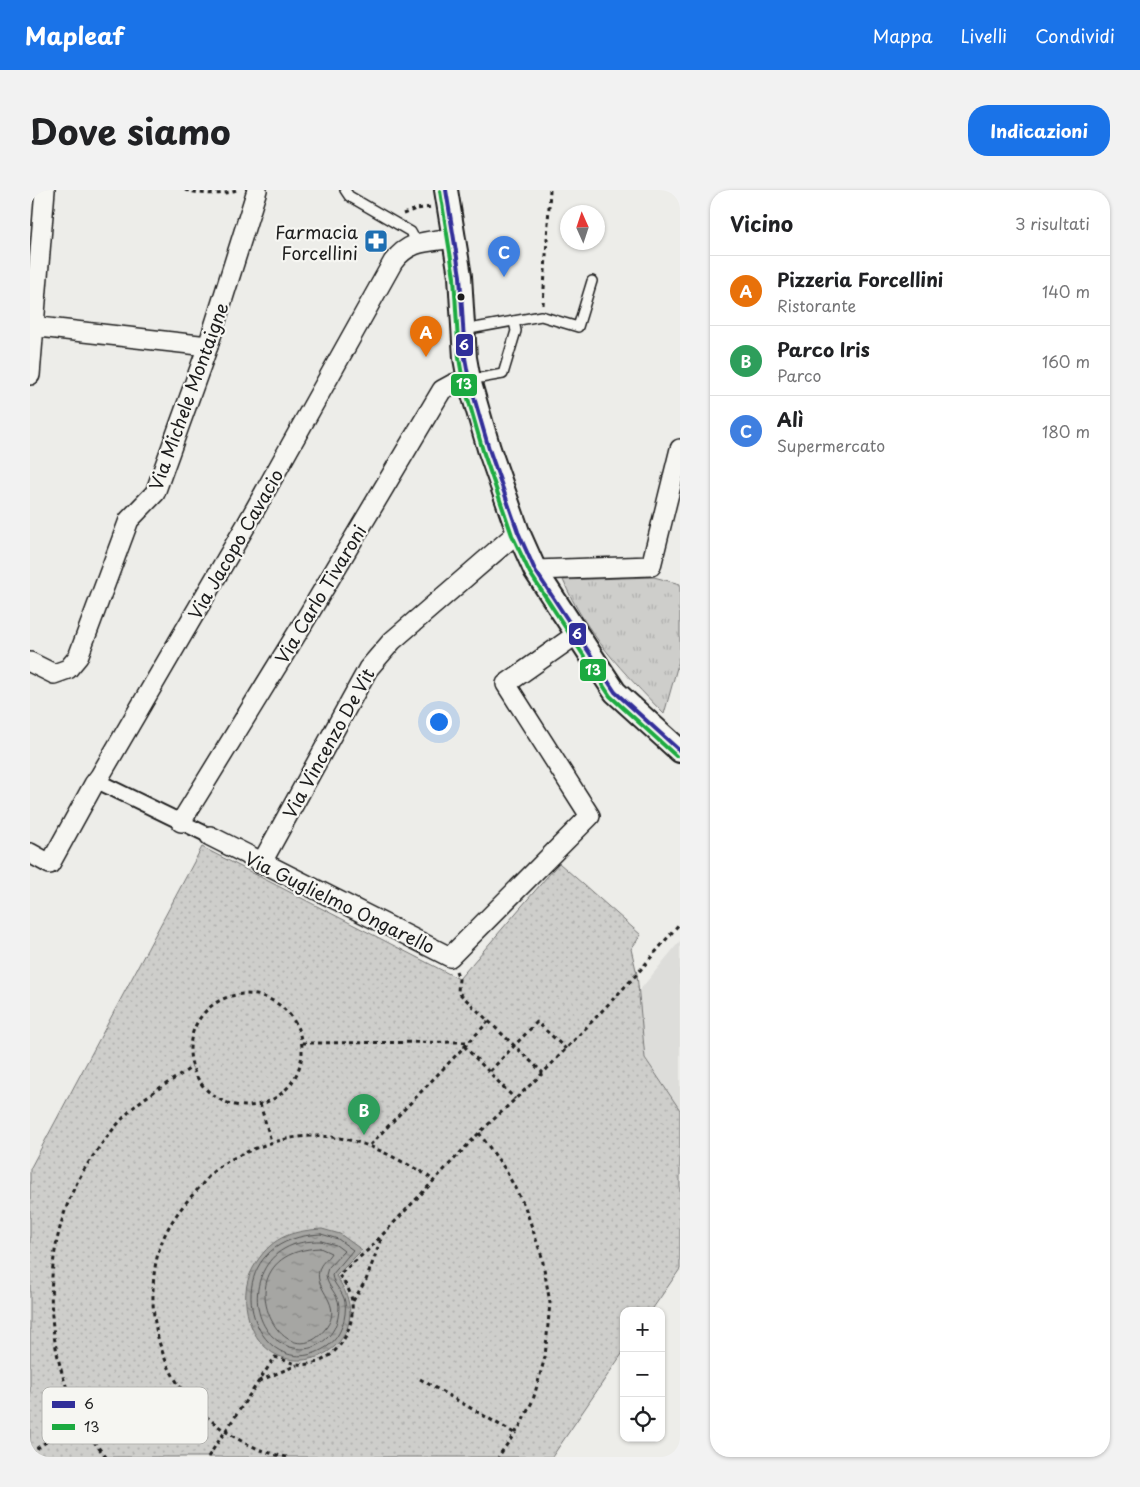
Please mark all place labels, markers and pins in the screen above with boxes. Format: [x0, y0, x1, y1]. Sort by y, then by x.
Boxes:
place label: Farmacia Forcellini [275, 218, 358, 266]
pharmacy icon: Farmacia Forcellini [363, 228, 389, 254]
pin: C [488, 236, 520, 277]
unlabelled marker [456, 292, 466, 302]
pin: A [410, 316, 442, 357]
pin: B [348, 1094, 380, 1135]

